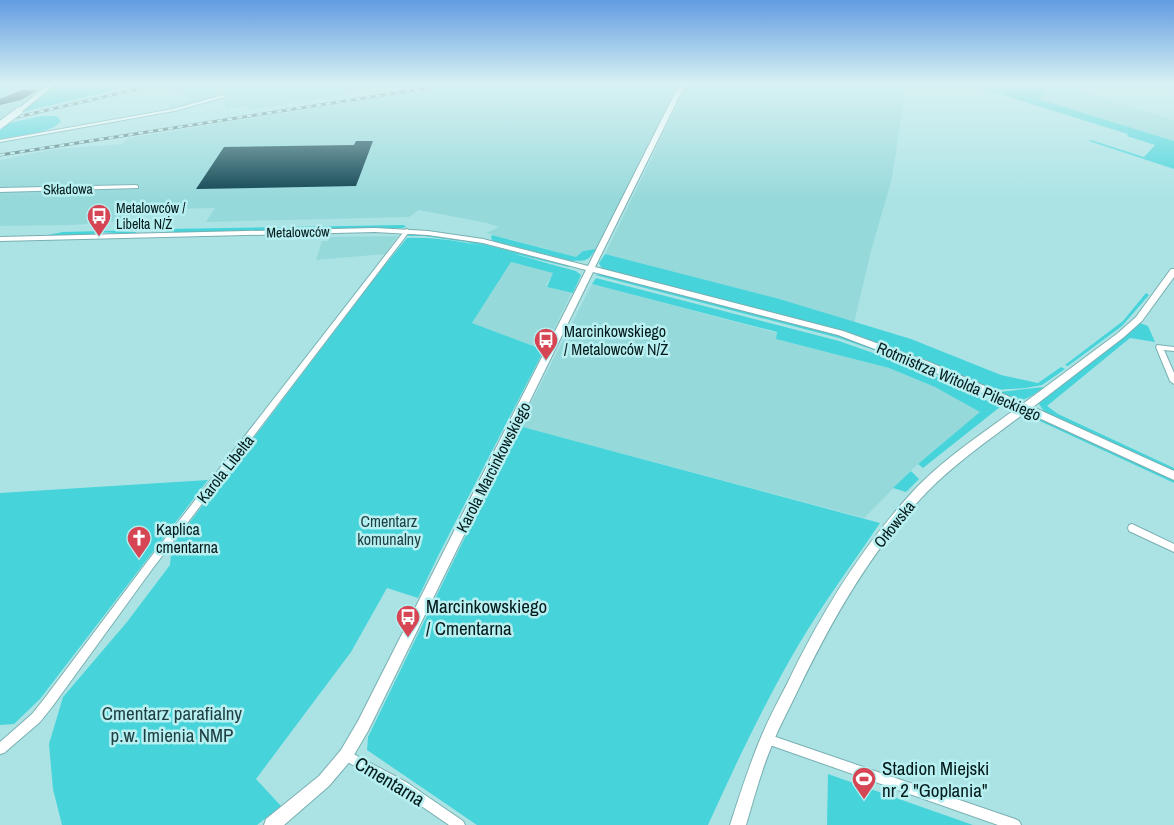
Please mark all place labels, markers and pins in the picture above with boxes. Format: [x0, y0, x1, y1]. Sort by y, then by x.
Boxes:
place label: Metalowców / Libelta N/Ż [116, 199, 186, 233]
bus stop icon: Metalowców / Libelta N/Ż [86, 203, 112, 237]
place label: Marcinkowskiego / Metalowców N/Ż [564, 320, 668, 360]
bus stop icon: Marcinkowskiego / Metalowców N/Ż [533, 327, 559, 361]
place label: Kaplica cmentarna [156, 518, 219, 558]
church icon: Kaplica cmentarna [126, 525, 152, 559]
place label: Marcinkowskiego / Cmentarna [426, 593, 547, 641]
bus stop icon: Marcinkowskiego / Cmentarna [395, 604, 421, 638]
place label: Stadion Miejski nr 2 "Goplania" [882, 755, 989, 803]
sports icon: Stadion Miejski nr 2 "Goplania" [851, 766, 877, 800]

